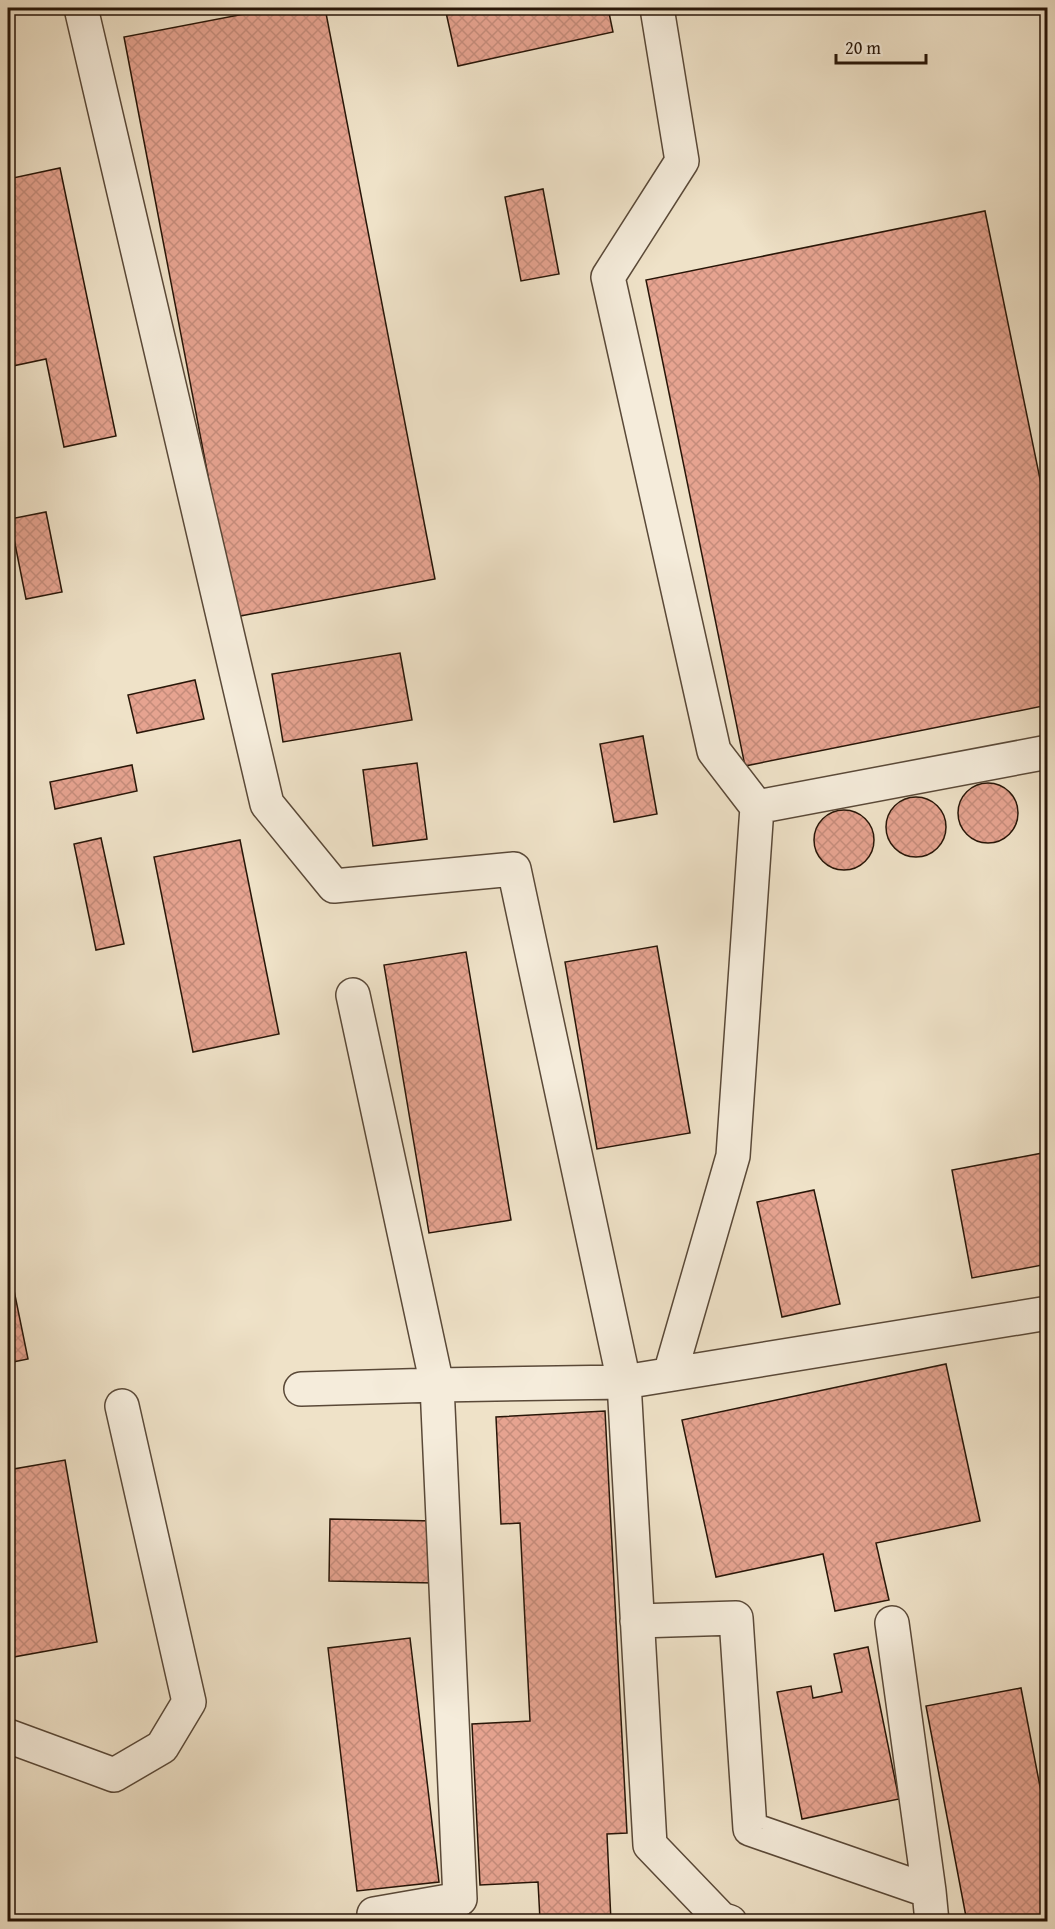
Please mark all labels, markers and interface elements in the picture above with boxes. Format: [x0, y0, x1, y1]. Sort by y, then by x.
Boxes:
scale bar [836, 27, 926, 65]
text: 20 m [845, 34, 881, 61]

